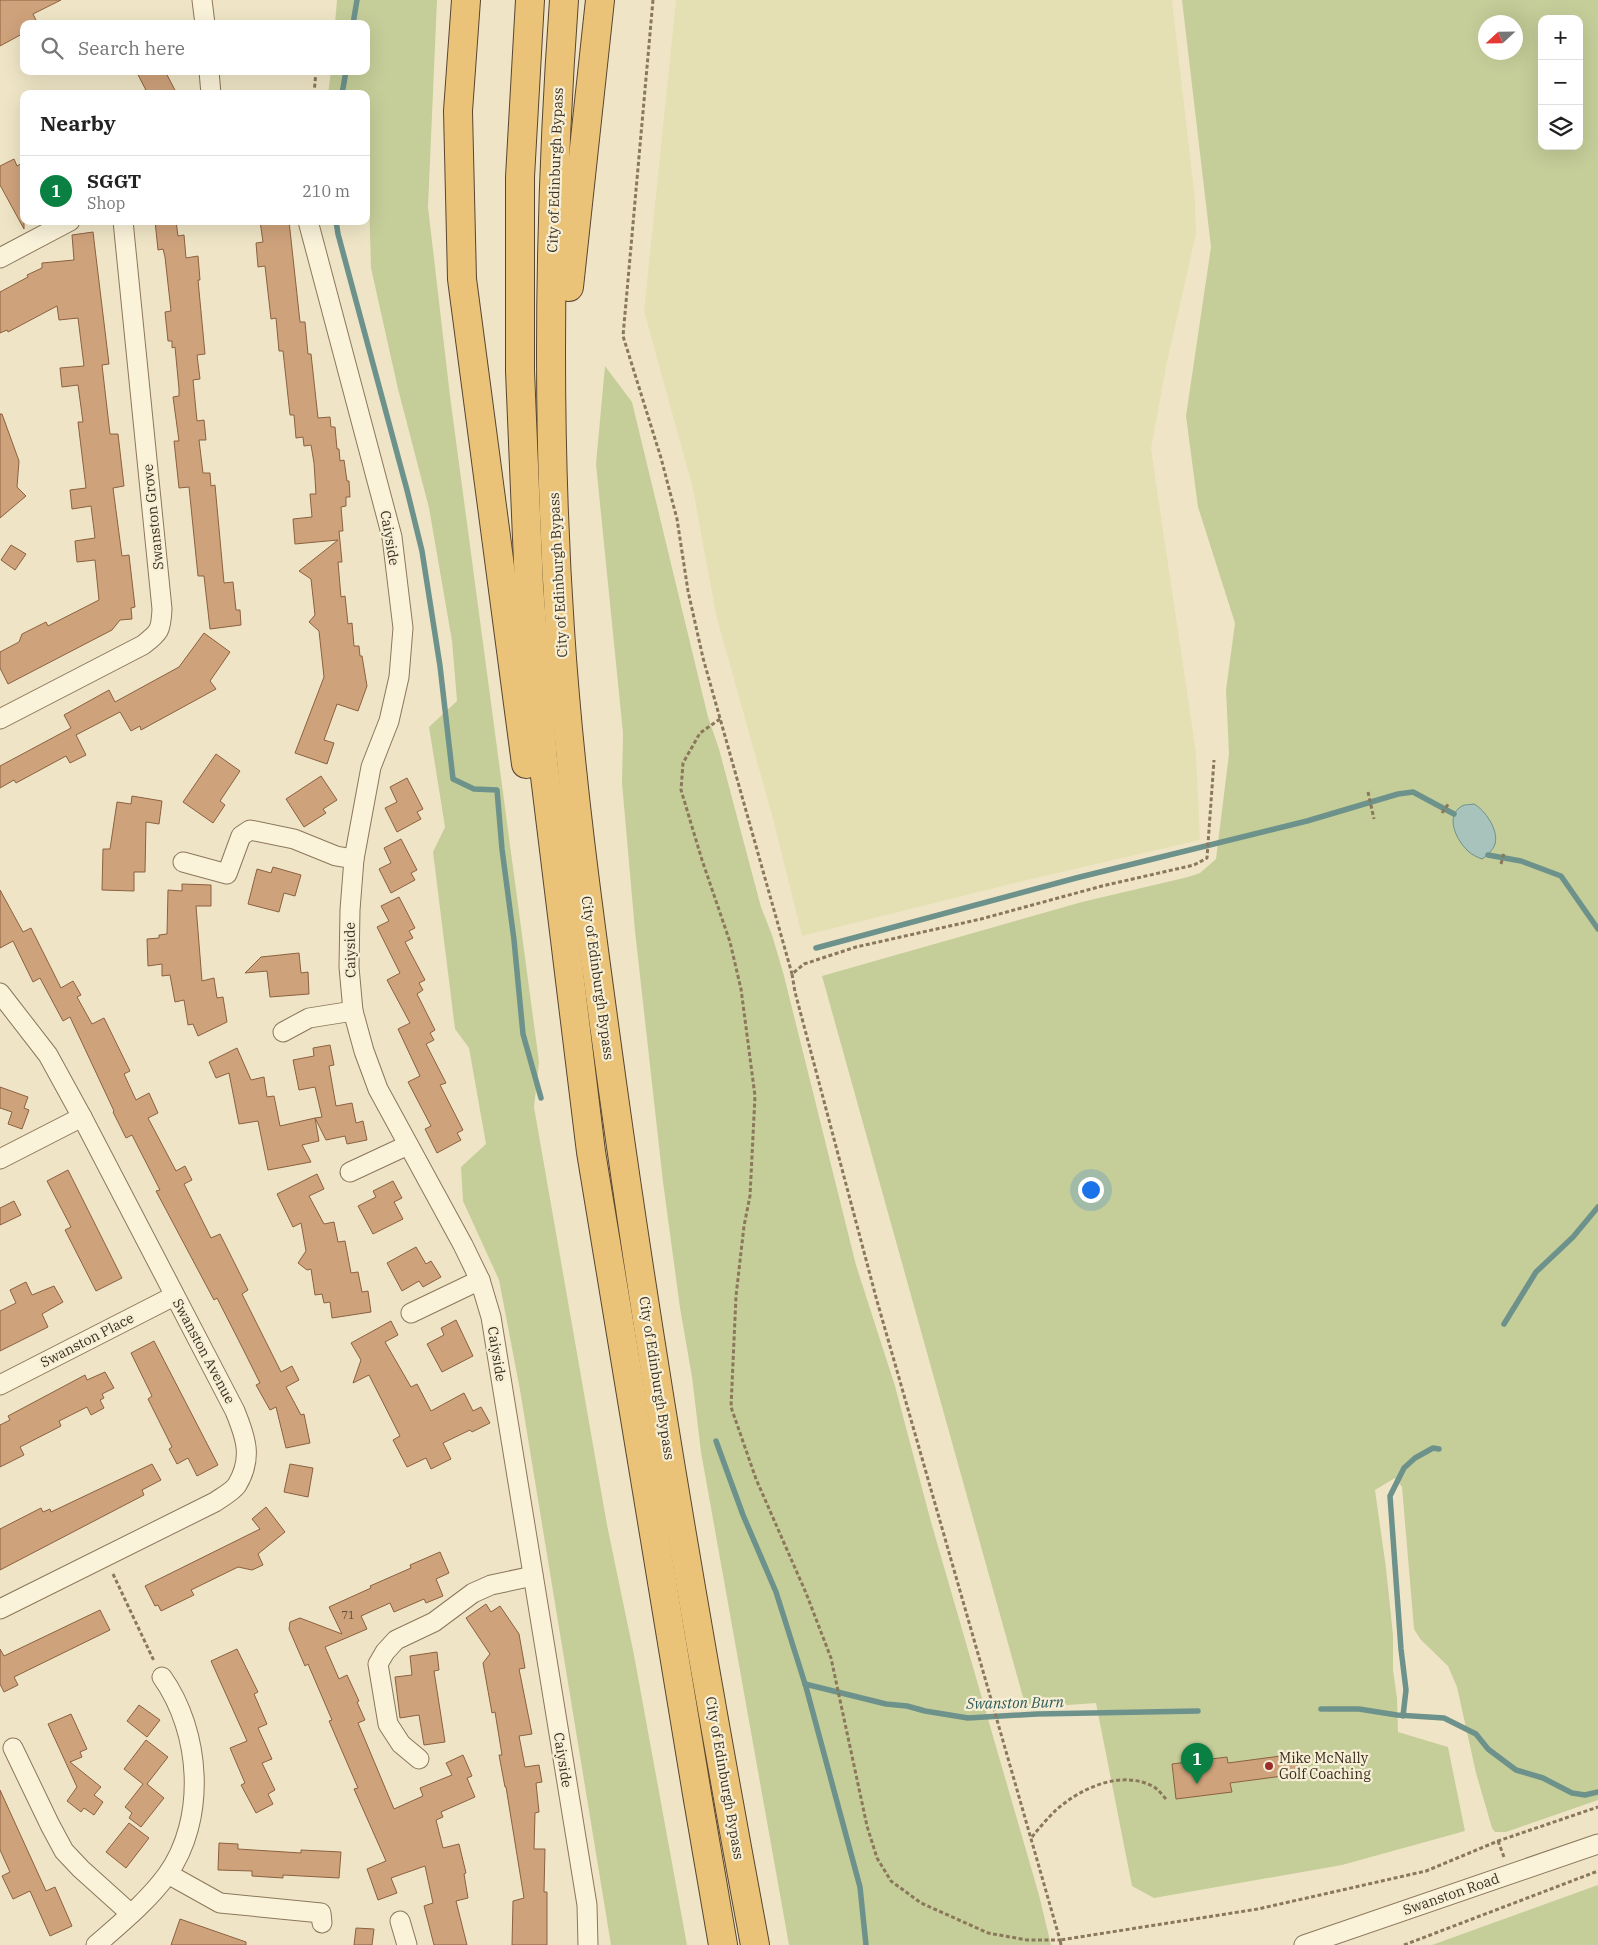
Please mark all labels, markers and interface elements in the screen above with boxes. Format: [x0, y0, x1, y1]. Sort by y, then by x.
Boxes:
north arrow [1478, 15, 1523, 60]
map controls [1538, 15, 1583, 150]
button: + [1538, 15, 1583, 60]
search box [20, 20, 370, 75]
icon: search [38, 34, 66, 62]
text: Search here [78, 36, 185, 60]
button: − [1538, 60, 1583, 105]
street label: City of Edinburgh Bypass [543, 87, 567, 253]
button: layers [1538, 105, 1583, 150]
text: Nearby [40, 109, 116, 137]
text: SGGT [87, 169, 141, 193]
text: 1 [51, 181, 61, 201]
text: 210 m [302, 181, 350, 201]
text: Shop [87, 193, 125, 213]
street label: Swanston Grove [138, 463, 168, 571]
street label: City of Edinburgh Bypass [545, 492, 571, 658]
street label: Caiyside [376, 509, 404, 567]
street label: City of Edinburgh Bypass [578, 895, 618, 1061]
street label: Caiyside [341, 922, 359, 978]
your location [1078, 1177, 1104, 1203]
street label: Swanston Avenue [169, 1295, 239, 1407]
street label: City of Edinburgh Bypass [635, 1295, 679, 1461]
street label: Swanston Place [37, 1309, 137, 1371]
street label: Caiyside [484, 1325, 510, 1383]
house number: 71 [341, 1608, 355, 1622]
water label: Swanston Burn [965, 1692, 1065, 1713]
street label: City of Edinburgh Bypass [702, 1695, 748, 1861]
street label: Caiyside [550, 1731, 576, 1789]
pin: 1 [1181, 1743, 1213, 1784]
place label: Mike McNally Golf Coaching [1279, 1749, 1371, 1783]
marker: Mike McNally Golf Coaching [1263, 1760, 1275, 1772]
street label: Swanston Road [1400, 1869, 1502, 1919]

